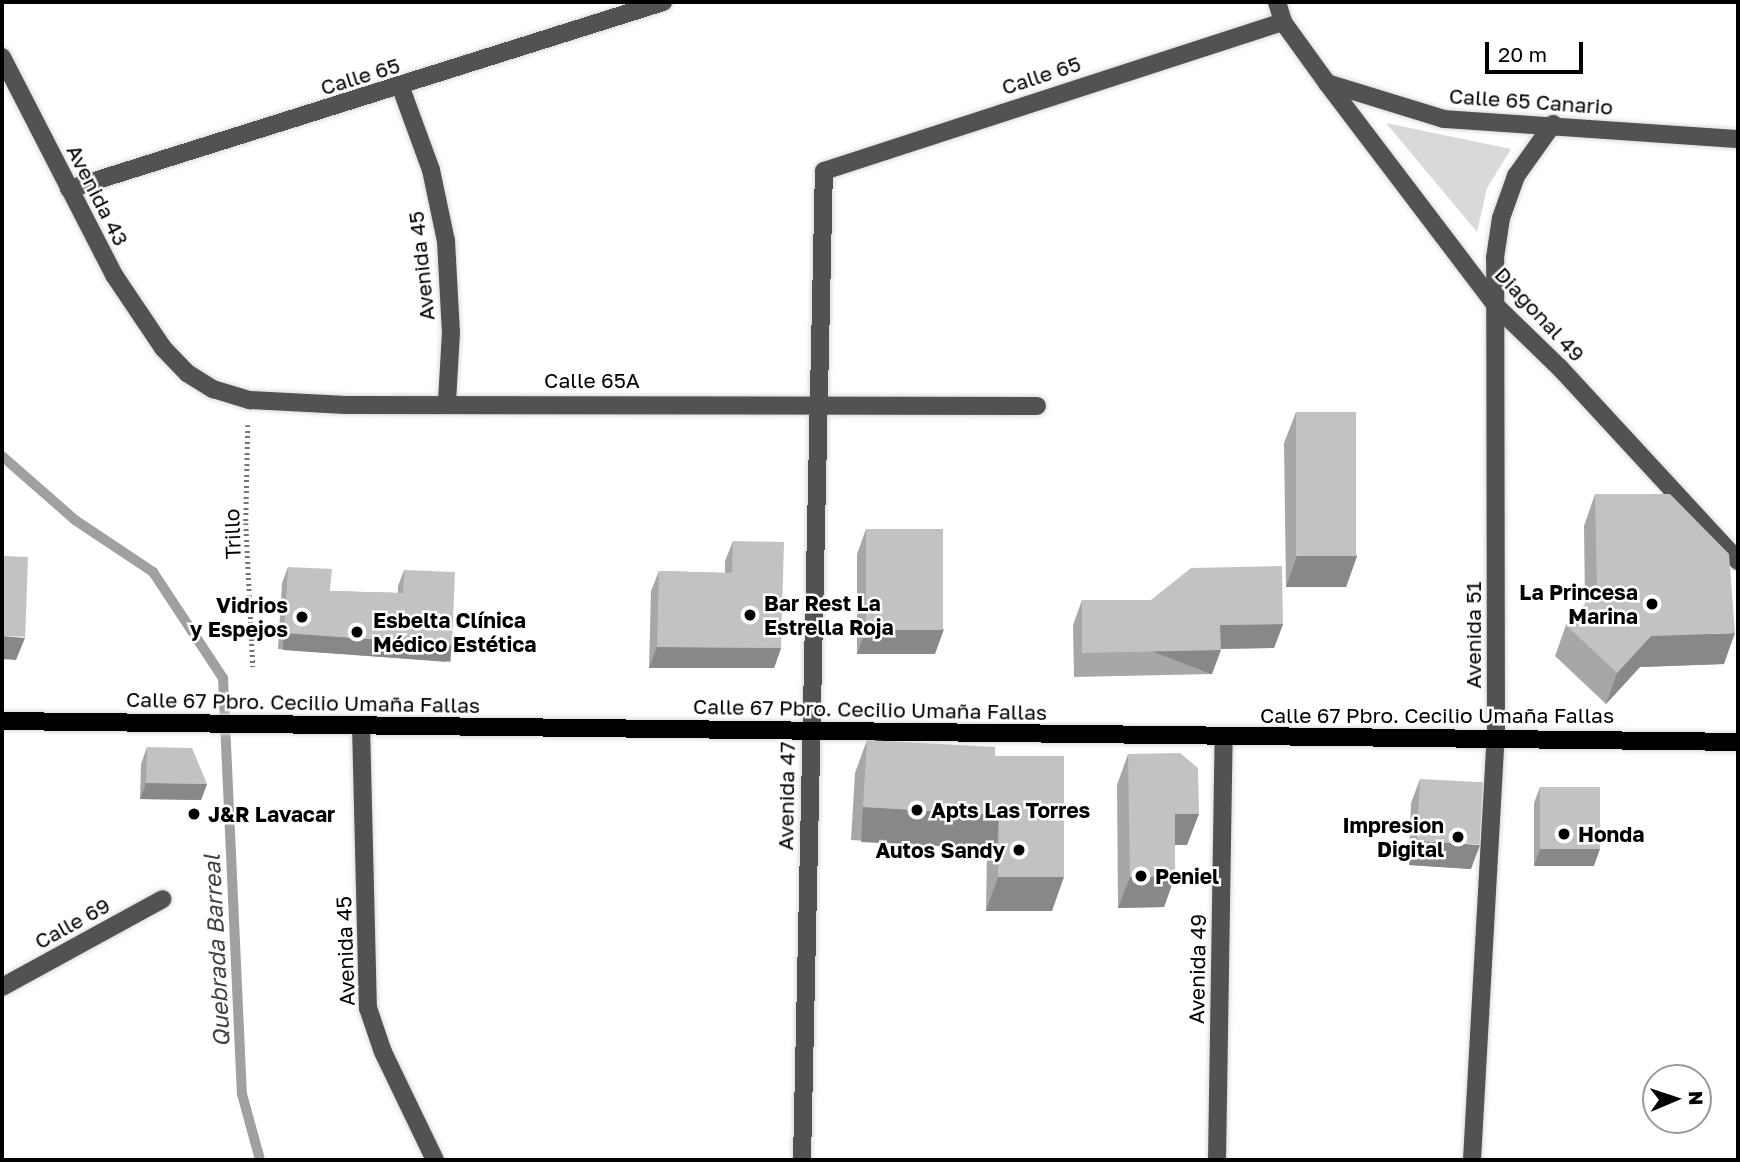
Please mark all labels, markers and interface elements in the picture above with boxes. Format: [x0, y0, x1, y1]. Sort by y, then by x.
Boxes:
scale bar [1488, 28, 1586, 72]
text: 20 m [1498, 41, 1547, 67]
street label: Calle 65 [998, 50, 1084, 100]
street label: Calle 65 [317, 52, 403, 100]
street label: Calle 65 Canario [1448, 83, 1614, 119]
street label: Avenida 43 [62, 140, 134, 250]
street label: Avenida 45 [403, 210, 439, 322]
street label: Diagonal 49 [1490, 262, 1590, 366]
street label: Calle 65A [544, 367, 640, 393]
street label: Trillo [219, 508, 245, 560]
place label: La Princesa Marina [1519, 579, 1638, 629]
street label: Avenida 51 [1460, 581, 1486, 689]
place label: Bar Rest La Estrella Roja [764, 590, 894, 640]
place label: Vidrios y Espejos [190, 592, 288, 642]
marker: La Princesa Marina [1644, 596, 1660, 612]
place label: Esbelta Clínica Médico Estética [373, 607, 537, 657]
marker: Bar Rest La Estrella Roja [742, 607, 758, 623]
marker: Vidrios y Espejos [294, 609, 310, 625]
marker: Esbelta Clínica Médico Estética [347, 622, 367, 642]
street label: Calle 67 Pbro. Cecilio Umaña Fallas [126, 686, 480, 718]
street label: Calle 67 Pbro. Cecilio Umaña Fallas [693, 693, 1047, 725]
street label: Calle 67 Pbro. Cecilio Umaña Fallas [1260, 702, 1614, 728]
street label: Avenida 47 [772, 741, 800, 851]
place label: Apts Las Torres [931, 797, 1090, 823]
place label: J&R Lavacar [208, 801, 335, 827]
marker: Apts Las Torres [909, 802, 925, 818]
marker: J&R Lavacar [186, 806, 202, 822]
place label: Impresion Digital [1342, 812, 1444, 862]
place label: Honda [1578, 821, 1644, 847]
marker: Honda [1556, 826, 1572, 842]
marker: Impresion Digital [1450, 829, 1466, 845]
place label: Autos Sandy [875, 837, 1005, 863]
marker: Autos Sandy [1011, 842, 1027, 858]
water label: Quebrada Barreal [197, 854, 235, 1048]
place label: Peniel [1155, 863, 1219, 889]
marker: Peniel [1133, 868, 1149, 884]
street label: Calle 69 [30, 892, 114, 954]
street label: Avenida 45 [330, 896, 360, 1006]
street label: Avenida 49 [1183, 914, 1211, 1024]
north arrow [1642, 1064, 1712, 1134]
text: N [1685, 1091, 1708, 1106]

